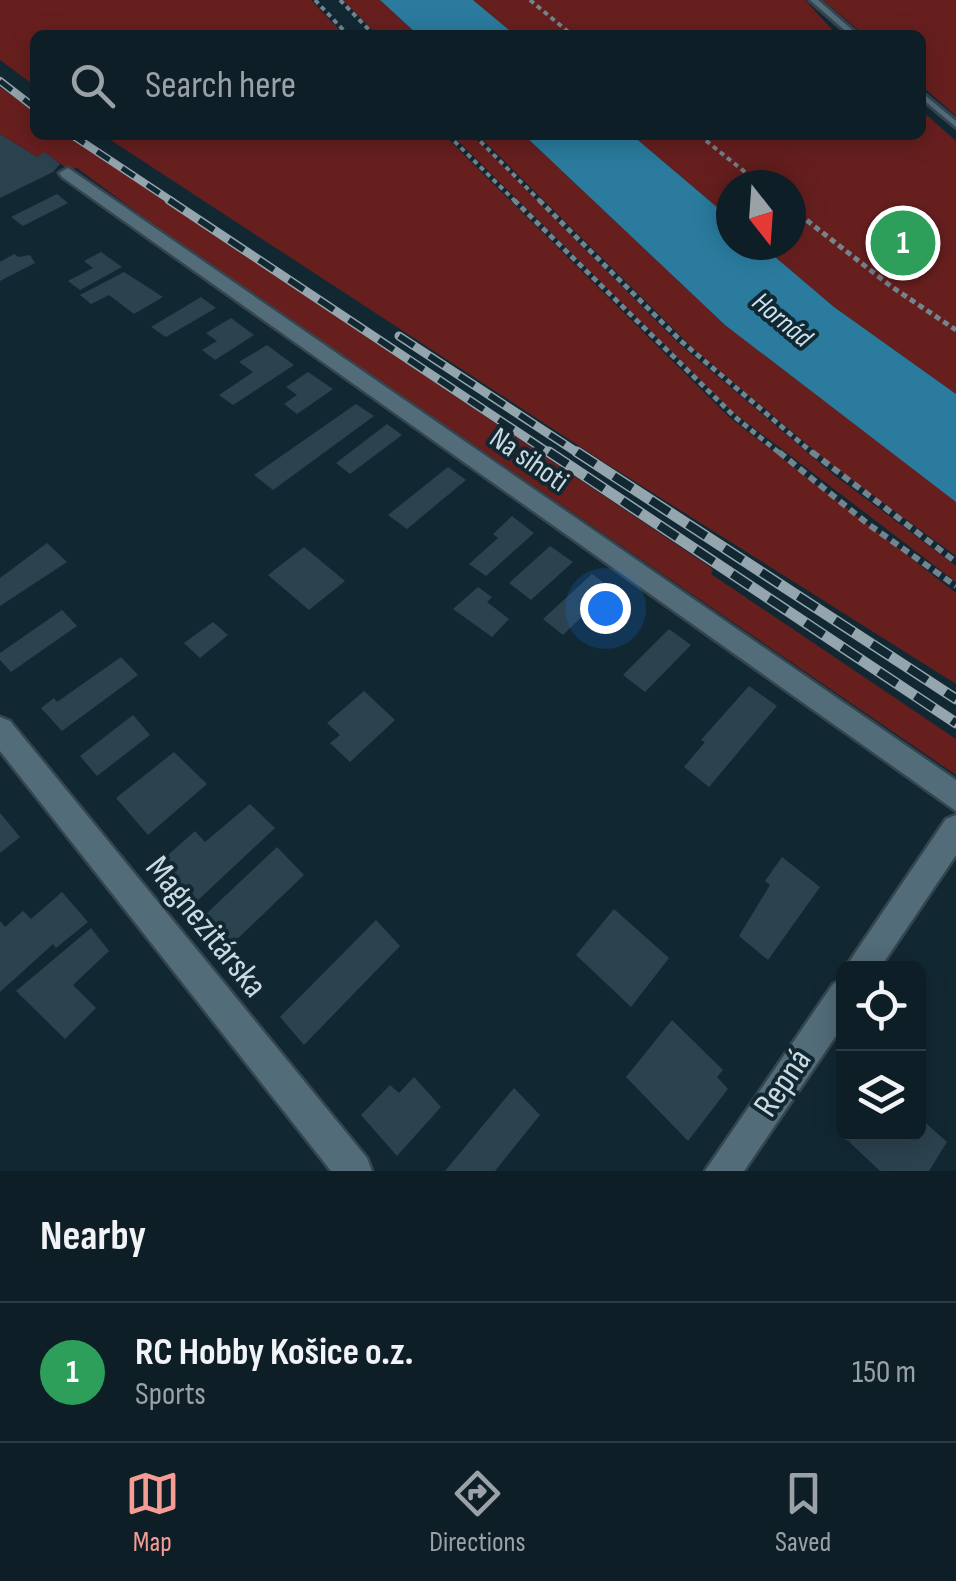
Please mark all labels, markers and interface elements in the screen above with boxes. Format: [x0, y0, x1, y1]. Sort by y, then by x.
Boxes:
search box [30, 30, 926, 140]
icon: search [65, 58, 120, 113]
text: Search here [145, 63, 296, 108]
north arrow [716, 170, 806, 260]
pin: 1 [870, 206, 936, 280]
water label: Hornád [745, 286, 820, 355]
street label: Na sihoti [483, 420, 575, 500]
your location [580, 583, 631, 634]
street label: Magnezitárska [136, 848, 276, 1006]
map controls [836, 961, 926, 1141]
button: locate [836, 961, 926, 1051]
street label: Repná [745, 1041, 821, 1125]
button: layers [836, 1051, 926, 1141]
text: Nearby [40, 1211, 146, 1262]
text: RC Hobby Košice o.z. [135, 1330, 413, 1375]
text: 1 [66, 1353, 79, 1392]
text: 150 m [852, 1353, 916, 1392]
text: Sports [135, 1375, 206, 1414]
tab: Map [125, 1466, 180, 1559]
tab: Directions [429, 1466, 526, 1559]
tab: Saved [775, 1466, 831, 1559]

